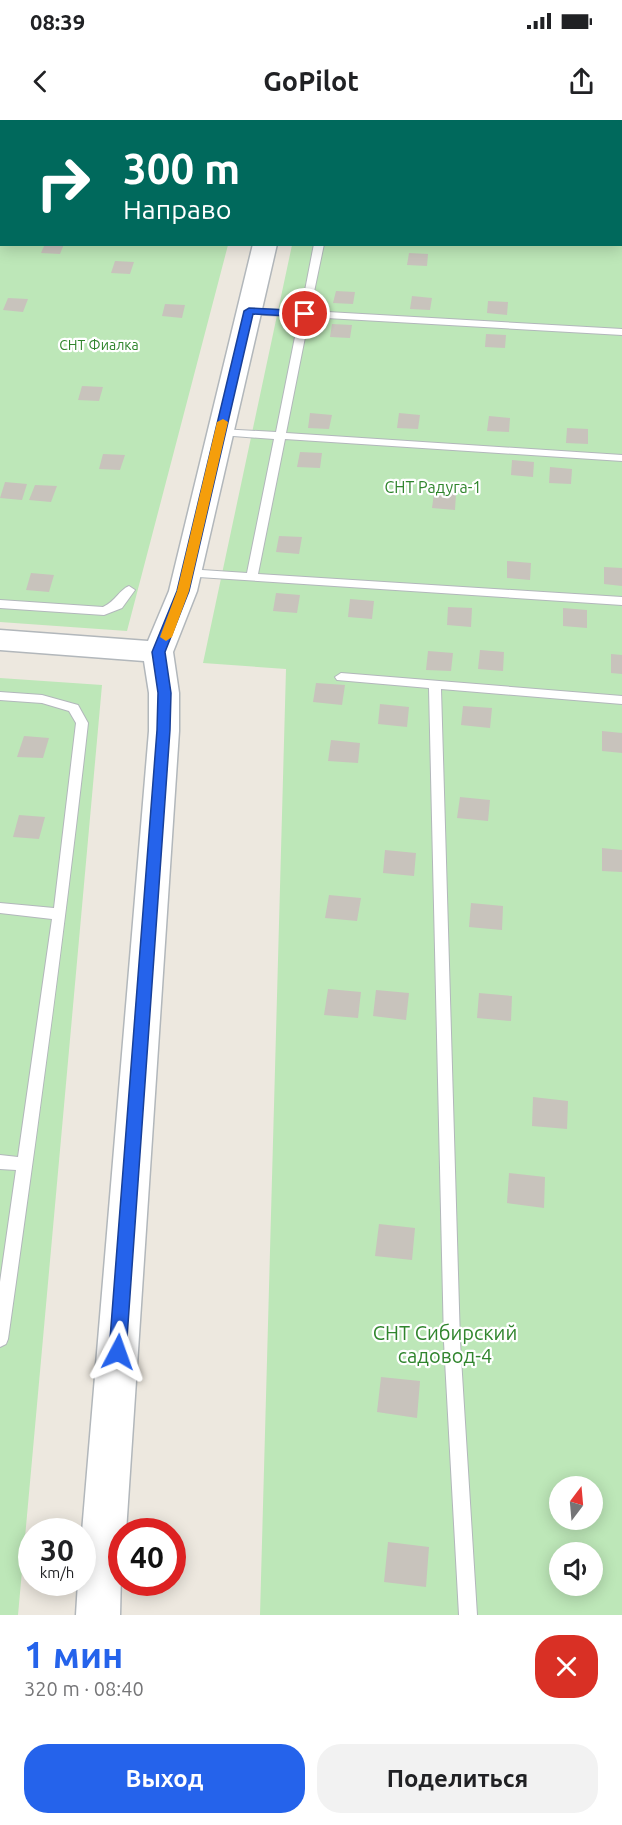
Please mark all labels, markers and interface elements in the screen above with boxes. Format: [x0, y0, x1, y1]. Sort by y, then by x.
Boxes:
text: 08:39 [30, 9, 85, 34]
icon: back [24, 65, 57, 98]
icon: share [565, 65, 598, 98]
text: GoPilot [263, 66, 359, 96]
icon: right [24, 144, 102, 222]
text: 300 m [123, 145, 240, 192]
text: Направо [123, 194, 232, 224]
pin [279, 288, 330, 339]
icon: arrive [288, 297, 321, 330]
park label: СНТ Фиалка [59, 337, 139, 353]
park label: СНТ Радуга-1 [385, 478, 482, 496]
position arrow [86, 1320, 150, 1384]
park label: СНТ Сибирский садовод-4 [373, 1321, 517, 1367]
north arrow [549, 1476, 603, 1530]
map controls [549, 1476, 603, 1596]
speed limit sign: 40 [108, 1518, 186, 1596]
text: 30 [40, 1533, 74, 1567]
button: sound [549, 1542, 603, 1596]
text: km/h [40, 1564, 74, 1581]
text: 1 мин [24, 1634, 123, 1675]
button: close [535, 1635, 598, 1698]
text: 320 m · 08:40 [24, 1677, 144, 1700]
button: Выход [24, 1744, 305, 1813]
button: Поделиться [317, 1744, 598, 1813]

